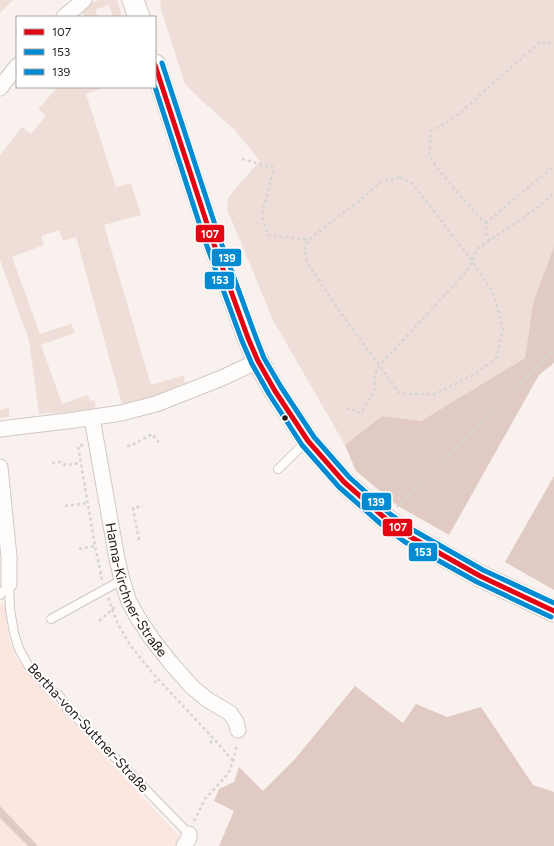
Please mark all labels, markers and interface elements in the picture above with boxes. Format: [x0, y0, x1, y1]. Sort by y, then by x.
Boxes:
legend [16, 16, 156, 88]
text: 107 [52, 25, 72, 39]
text: 153 [52, 45, 70, 59]
text: 139 [52, 65, 70, 79]
line badge: 107 [195, 224, 225, 243]
text: 107 [201, 228, 219, 241]
line badge: 139 [211, 248, 242, 267]
text: 139 [218, 252, 236, 265]
line badge: 153 [204, 271, 235, 290]
text: 153 [211, 274, 229, 287]
unlabelled marker [280, 413, 290, 423]
line badge: 139 [361, 492, 392, 511]
text: 139 [367, 496, 385, 509]
line badge: 107 [382, 518, 413, 537]
street label: Hanna-Kirchner-Straße [102, 521, 171, 661]
text: 107 [389, 521, 407, 534]
line badge: 153 [408, 542, 438, 562]
text: 153 [414, 546, 432, 559]
street label: Bertha-von-Suttner-Straße [24, 660, 153, 796]

